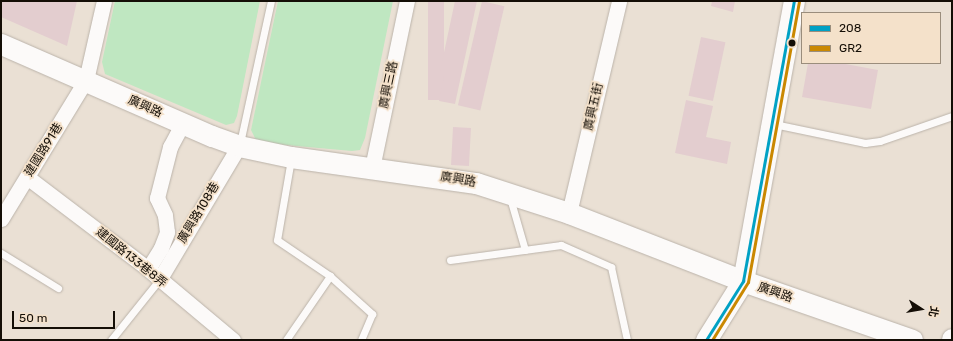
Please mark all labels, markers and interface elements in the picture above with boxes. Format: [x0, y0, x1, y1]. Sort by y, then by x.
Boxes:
legend [801, 12, 941, 64]
text: 208 [839, 21, 861, 35]
unlabelled marker [787, 38, 797, 48]
text: GR2 [839, 41, 862, 55]
street label: 廣興三路 [377, 60, 401, 110]
street label: 廣興五街 [582, 82, 606, 132]
street label: 廣興路 [126, 93, 164, 121]
street label: 建國路91巷 [22, 121, 66, 179]
street label: 廣興路 [439, 170, 477, 190]
street label: 廣興路108巷 [175, 180, 223, 246]
street label: 建國路133巷8弄 [93, 225, 169, 291]
street label: 廣興路 [756, 280, 794, 306]
north arrow [901, 289, 941, 329]
scale bar [14, 303, 117, 329]
text: 北 [926, 305, 941, 318]
text: 50 m [19, 311, 47, 325]

